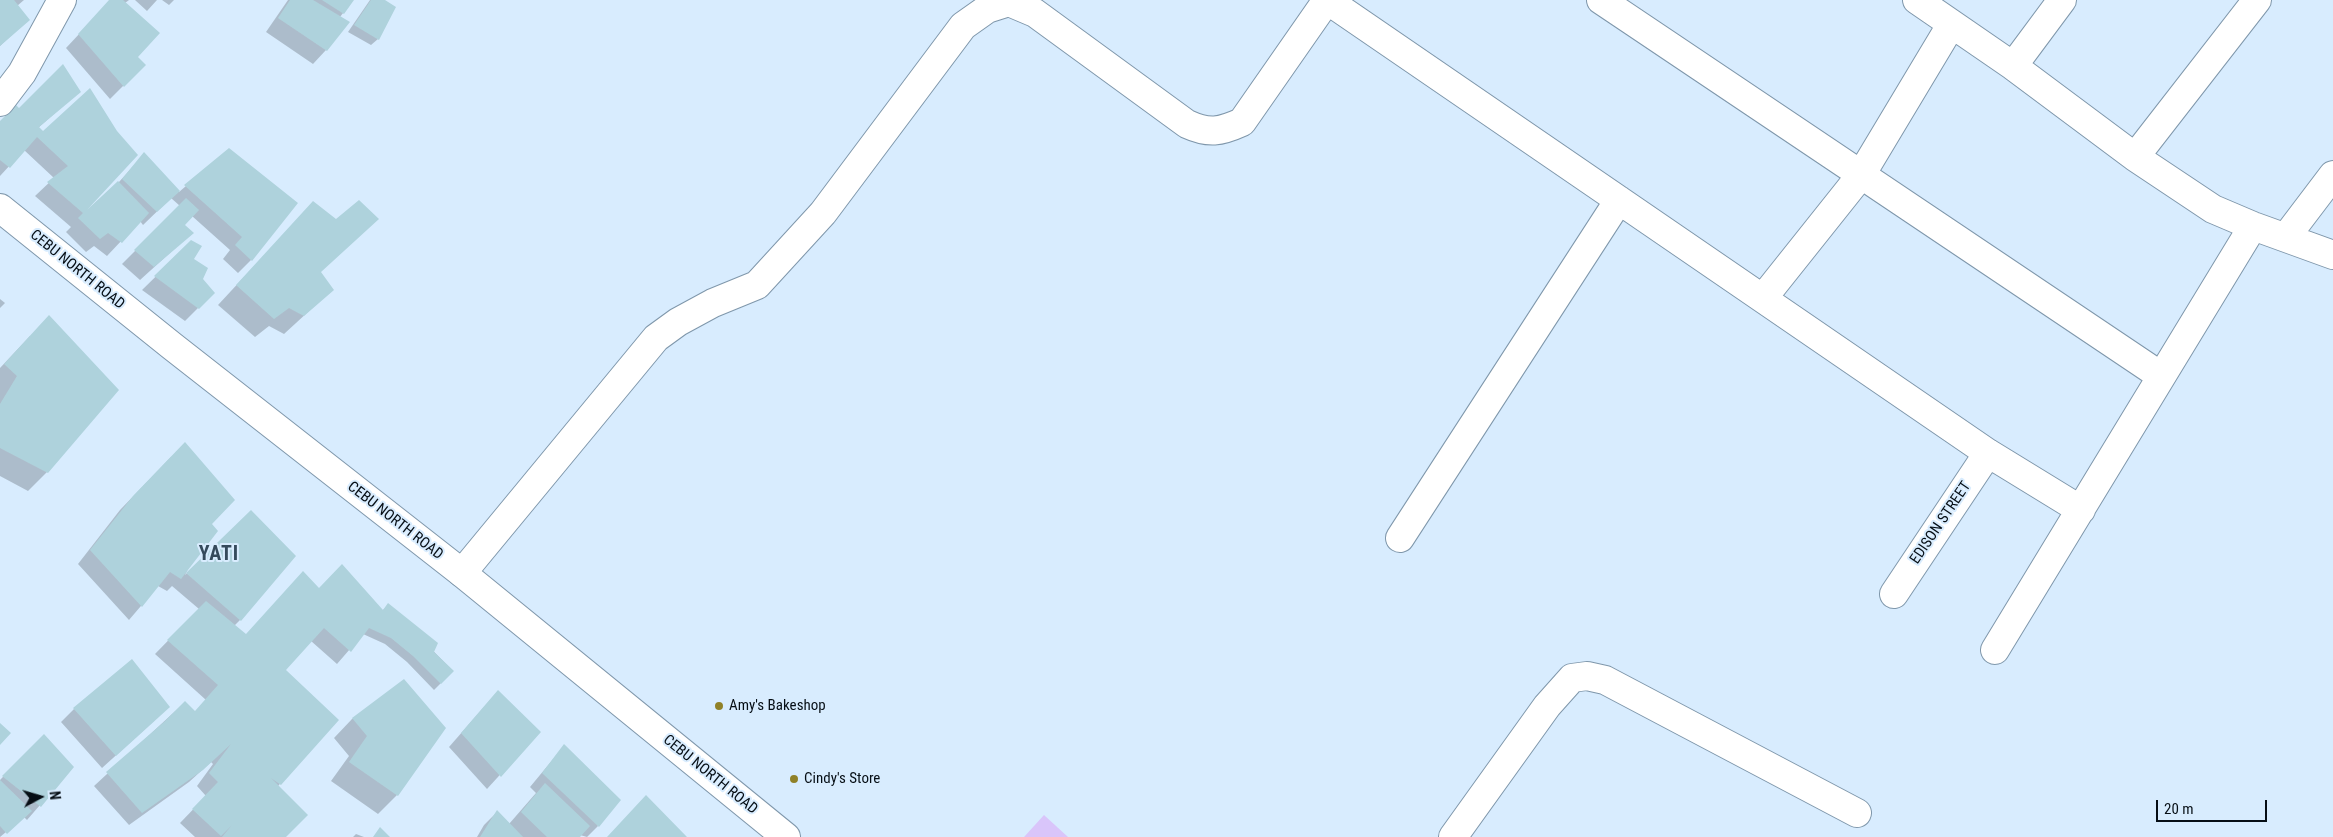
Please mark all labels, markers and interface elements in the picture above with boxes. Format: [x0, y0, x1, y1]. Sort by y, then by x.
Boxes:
street label: CEBU NORTH ROAD [26, 226, 128, 314]
street label: CEBU NORTH ROAD [344, 478, 446, 564]
street label: EDISON STREET [1907, 478, 1975, 568]
district label: YATI [198, 543, 240, 567]
place label: Amy's Bakeshop [729, 697, 826, 715]
marker: Amy's Bakeshop [713, 700, 725, 712]
street label: CEBU NORTH ROAD [659, 731, 761, 819]
place label: Cindy's Store [804, 770, 880, 788]
north arrow [15, 772, 65, 822]
marker: Cindy's Store [788, 773, 800, 785]
text: N [47, 790, 63, 801]
scale bar [2158, 790, 2269, 822]
text: 20 m [2164, 800, 2194, 818]

